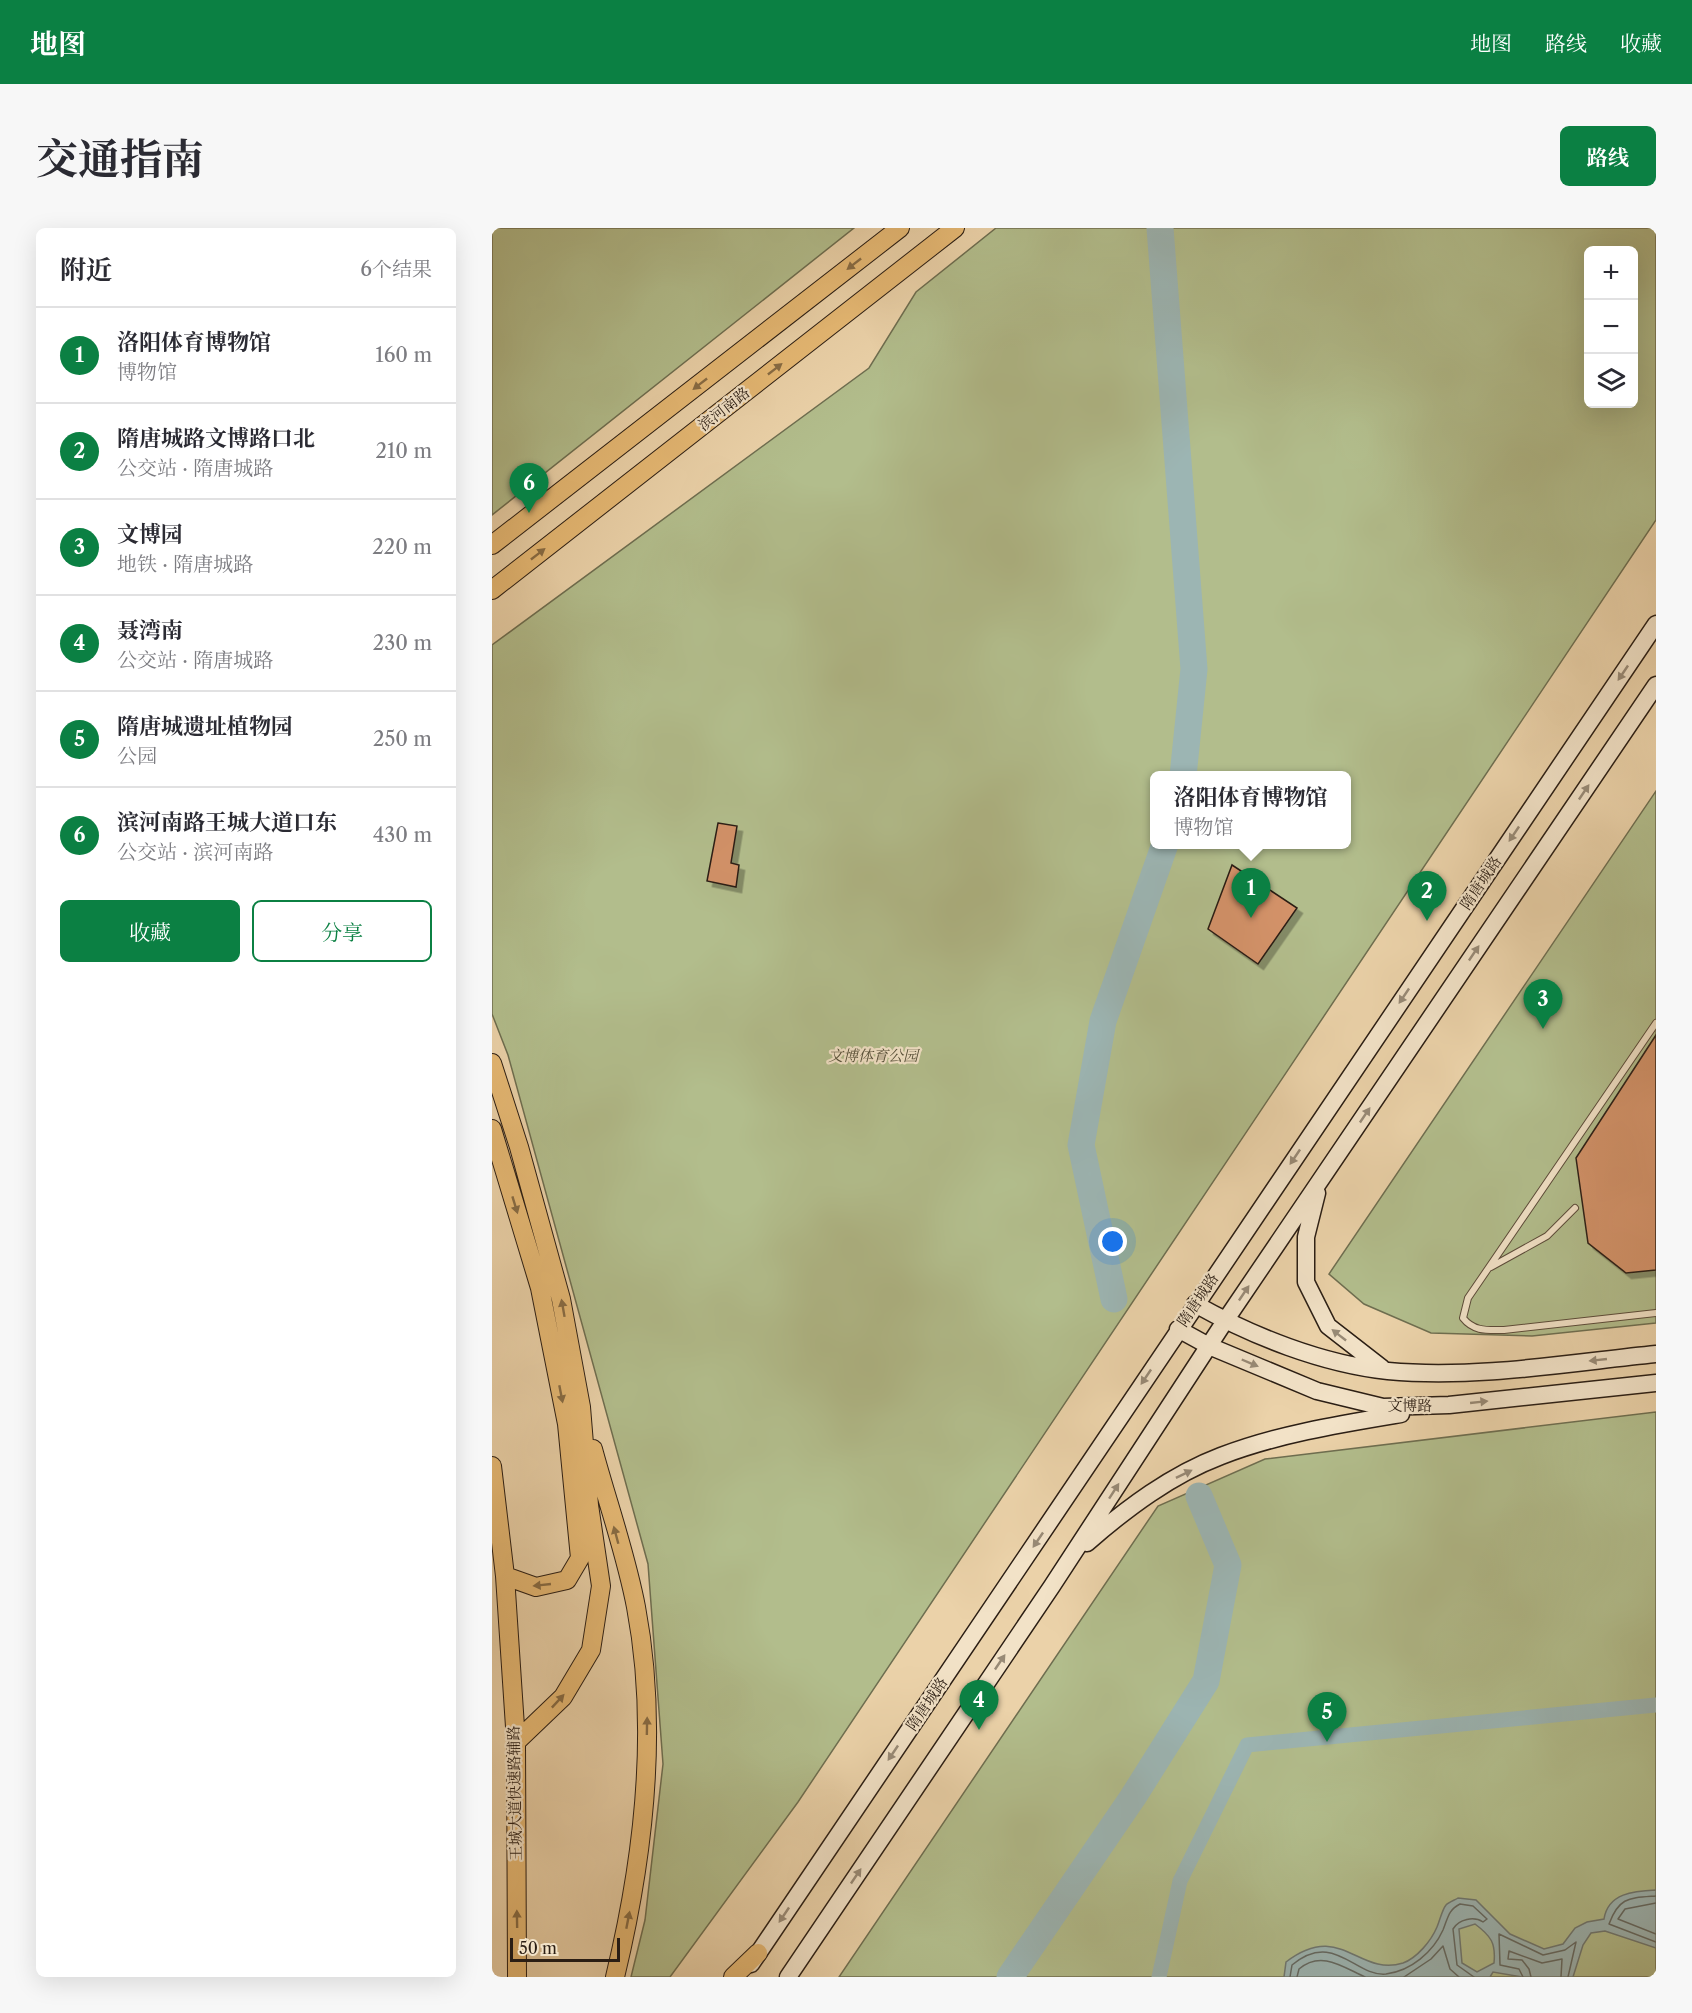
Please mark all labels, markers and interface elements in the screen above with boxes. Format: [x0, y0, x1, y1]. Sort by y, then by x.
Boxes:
text: 地图 [30, 27, 86, 61]
text: 地图 [1470, 31, 1512, 56]
text: 路线 [1545, 31, 1587, 56]
text: 收藏 [1620, 31, 1662, 56]
button: 路线 [1560, 126, 1656, 186]
text: 交通指南 [36, 133, 204, 185]
map controls [1584, 246, 1638, 408]
button: + [1584, 246, 1638, 300]
text: 附近 [60, 254, 112, 286]
text: 6个结果 [360, 257, 432, 281]
one-way arrow [846, 257, 862, 270]
button: − [1584, 300, 1638, 354]
text: 洛阳体育博物馆 [117, 329, 271, 356]
text: 1 [75, 343, 84, 367]
text: 160 m [375, 343, 432, 367]
button: layers [1584, 354, 1638, 408]
text: 博物馆 [117, 360, 177, 384]
one-way arrow [767, 364, 782, 376]
one-way arrow [692, 377, 708, 390]
street label: 滨河南路 [694, 383, 753, 435]
text: 隋唐城路文博路口北 [117, 425, 315, 452]
text: 2 [74, 439, 85, 463]
text: 210 m [375, 439, 432, 463]
text: 公交站 · 隋唐城路 [117, 456, 273, 480]
pin: 6 [510, 464, 549, 513]
text: 文博园 [117, 521, 183, 548]
text: 3 [74, 535, 85, 559]
text: 220 m [372, 535, 432, 559]
one-way arrow [530, 547, 546, 560]
text: 地铁 · 隋唐城路 [117, 552, 253, 576]
text: 聂湾南 [117, 617, 183, 644]
text: 4 [74, 631, 85, 655]
text: 230 m [373, 631, 432, 655]
text: 公交站 · 隋唐城路 [117, 648, 273, 672]
one-way arrow [1617, 664, 1629, 680]
text: 隋唐城遗址植物园 [117, 713, 293, 740]
text: 5 [74, 727, 85, 751]
text: 250 m [373, 727, 432, 751]
text: 公园 [117, 744, 157, 768]
popup [1150, 771, 1351, 849]
text: 洛阳体育博物馆 [1173, 784, 1328, 811]
one-way arrow [1578, 784, 1589, 800]
text: 滨河南路王城大道口东 [117, 809, 337, 836]
text: 博物馆 [1173, 815, 1233, 839]
text: 6 [74, 823, 85, 847]
text: 430 m [373, 823, 432, 847]
one-way arrow [1509, 826, 1520, 842]
text: 公交站 · 滨河南路 [117, 840, 273, 864]
street label: 隋唐城路 [1456, 853, 1505, 913]
pin: 1 [1232, 868, 1270, 918]
pin: 2 [1408, 872, 1446, 921]
button: 收藏 [60, 900, 240, 962]
button: 分享 [252, 900, 432, 962]
one-way arrow [1469, 945, 1480, 962]
pin: 3 [1524, 980, 1562, 1029]
one-way arrow [1398, 987, 1410, 1003]
park label: 文博体育公园 [828, 1046, 920, 1065]
one-way arrow [1359, 1107, 1370, 1123]
one-way arrow [1290, 1149, 1301, 1165]
one-way arrow [511, 1196, 520, 1214]
your location [1098, 1227, 1127, 1256]
street label: 隋唐城路 [1173, 1270, 1222, 1330]
one-way arrow [1238, 1286, 1250, 1302]
one-way arrow [558, 1298, 567, 1317]
one-way arrow [1332, 1329, 1348, 1341]
one-way arrow [1588, 1355, 1607, 1365]
one-way arrow [1241, 1359, 1259, 1368]
one-way arrow [1140, 1369, 1152, 1385]
one-way arrow [557, 1385, 566, 1404]
street label: 文博路 [1387, 1396, 1433, 1415]
one-way arrow [1470, 1397, 1489, 1407]
one-way arrow [1176, 1469, 1193, 1478]
one-way arrow [1108, 1484, 1120, 1500]
one-way arrow [611, 1526, 621, 1544]
one-way arrow [1033, 1532, 1044, 1548]
one-way arrow [532, 1580, 551, 1589]
one-way arrow [994, 1655, 1006, 1671]
street label: 隋唐城路 [902, 1674, 951, 1734]
pin: 4 [960, 1680, 998, 1730]
pin: 5 [1308, 1692, 1346, 1742]
one-way arrow [551, 1694, 565, 1709]
one-way arrow [642, 1717, 652, 1736]
street label: 王城大道快速路辅路 [504, 1725, 525, 1861]
one-way arrow [887, 1745, 899, 1761]
one-way arrow [850, 1869, 862, 1885]
one-way arrow [778, 1906, 790, 1922]
one-way arrow [512, 1909, 522, 1928]
one-way arrow [624, 1910, 633, 1929]
scale bar [510, 1935, 620, 1962]
text: 50 m [519, 1938, 557, 1958]

